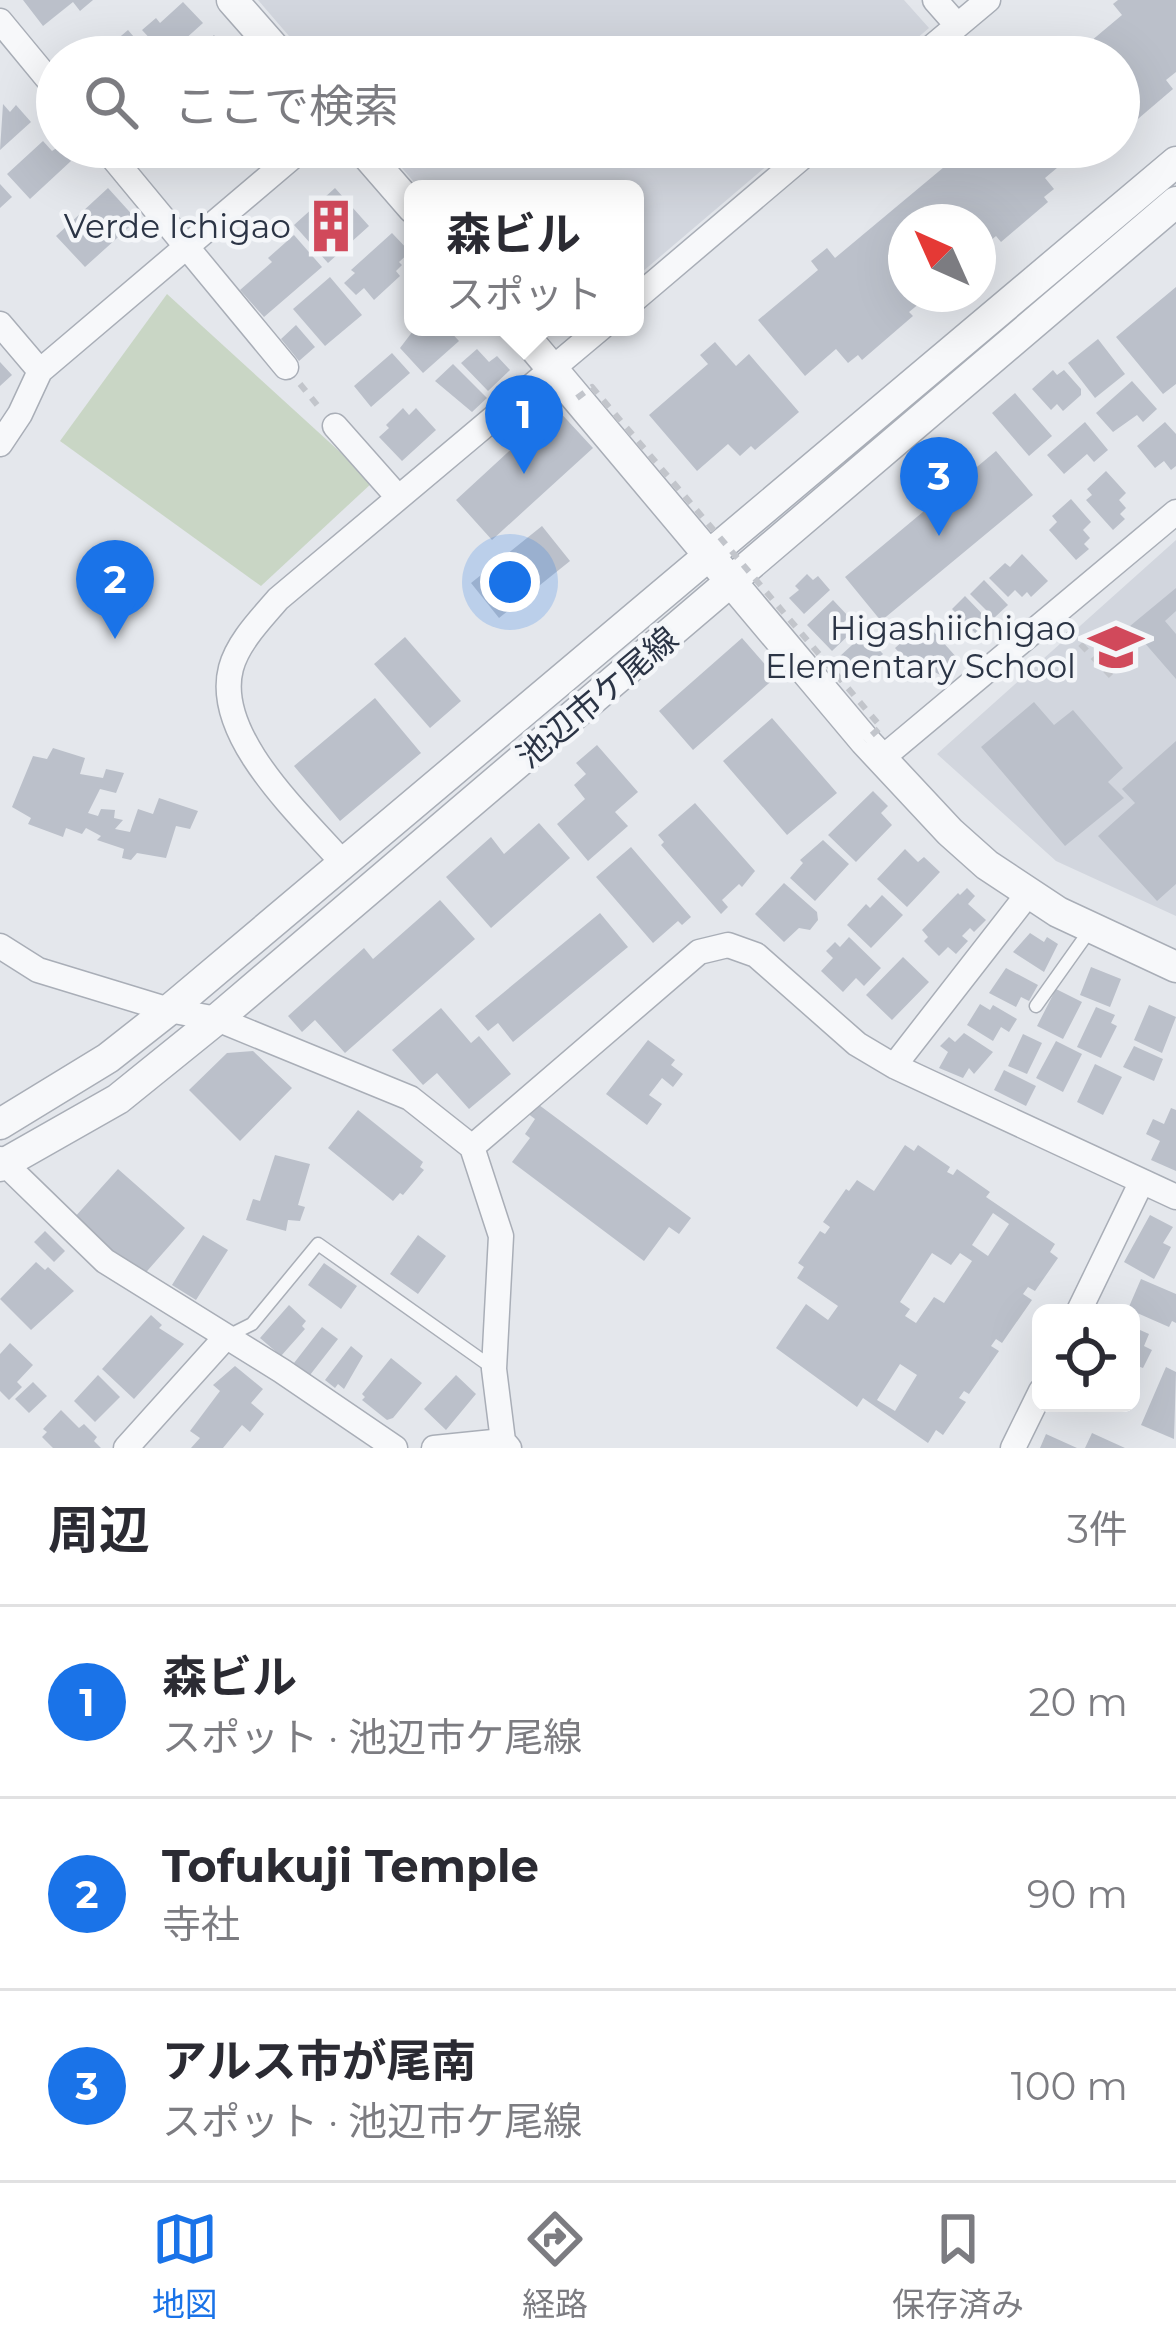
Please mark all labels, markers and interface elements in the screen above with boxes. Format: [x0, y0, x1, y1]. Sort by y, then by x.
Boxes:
search box [36, 36, 1140, 168]
icon: search [78, 69, 144, 135]
text: ここで検索 [174, 78, 399, 133]
popup [404, 180, 644, 336]
building icon: Verde Ichigao [302, 197, 360, 255]
north arrow [888, 204, 996, 312]
place label: Verde Ichigao [64, 206, 291, 246]
text: 森ビル [446, 206, 581, 261]
text: スポット [446, 270, 602, 318]
pin: 1 [485, 375, 563, 474]
pin: 3 [900, 437, 978, 536]
pin: 2 [76, 540, 154, 639]
your location [480, 552, 540, 612]
place label: Higashiichigao Elementary School [765, 608, 1076, 686]
street label: 池辺市ケ尾線 [508, 618, 686, 776]
school or university icon: Higashiichigao Elementary School [1087, 618, 1145, 676]
map controls [1032, 1304, 1140, 1412]
button: locate [1032, 1304, 1140, 1412]
text: 周辺 [48, 1499, 150, 1561]
text: 3件 [1067, 1505, 1128, 1553]
text: 森ビル [162, 1649, 297, 1704]
text: 1 [79, 1678, 95, 1726]
text: 20 m [1029, 1678, 1128, 1726]
text: スポット · 池辺市ケ尾線 [162, 1713, 582, 1761]
text: Tofukuji Temple [162, 1838, 539, 1893]
text: 2 [75, 1870, 99, 1918]
text: 90 m [1027, 1870, 1128, 1918]
text: 寺社 [162, 1900, 240, 1948]
text: アルス市が尾南 [162, 2033, 477, 2088]
text: 3 [75, 2062, 99, 2110]
text: 100 m [1011, 2062, 1128, 2110]
text: スポット · 池辺市ケ尾線 [162, 2097, 582, 2145]
tab: 地図 [152, 2206, 218, 2326]
tab: 経路 [522, 2206, 588, 2326]
tab: 保存済み [892, 2206, 1024, 2326]

